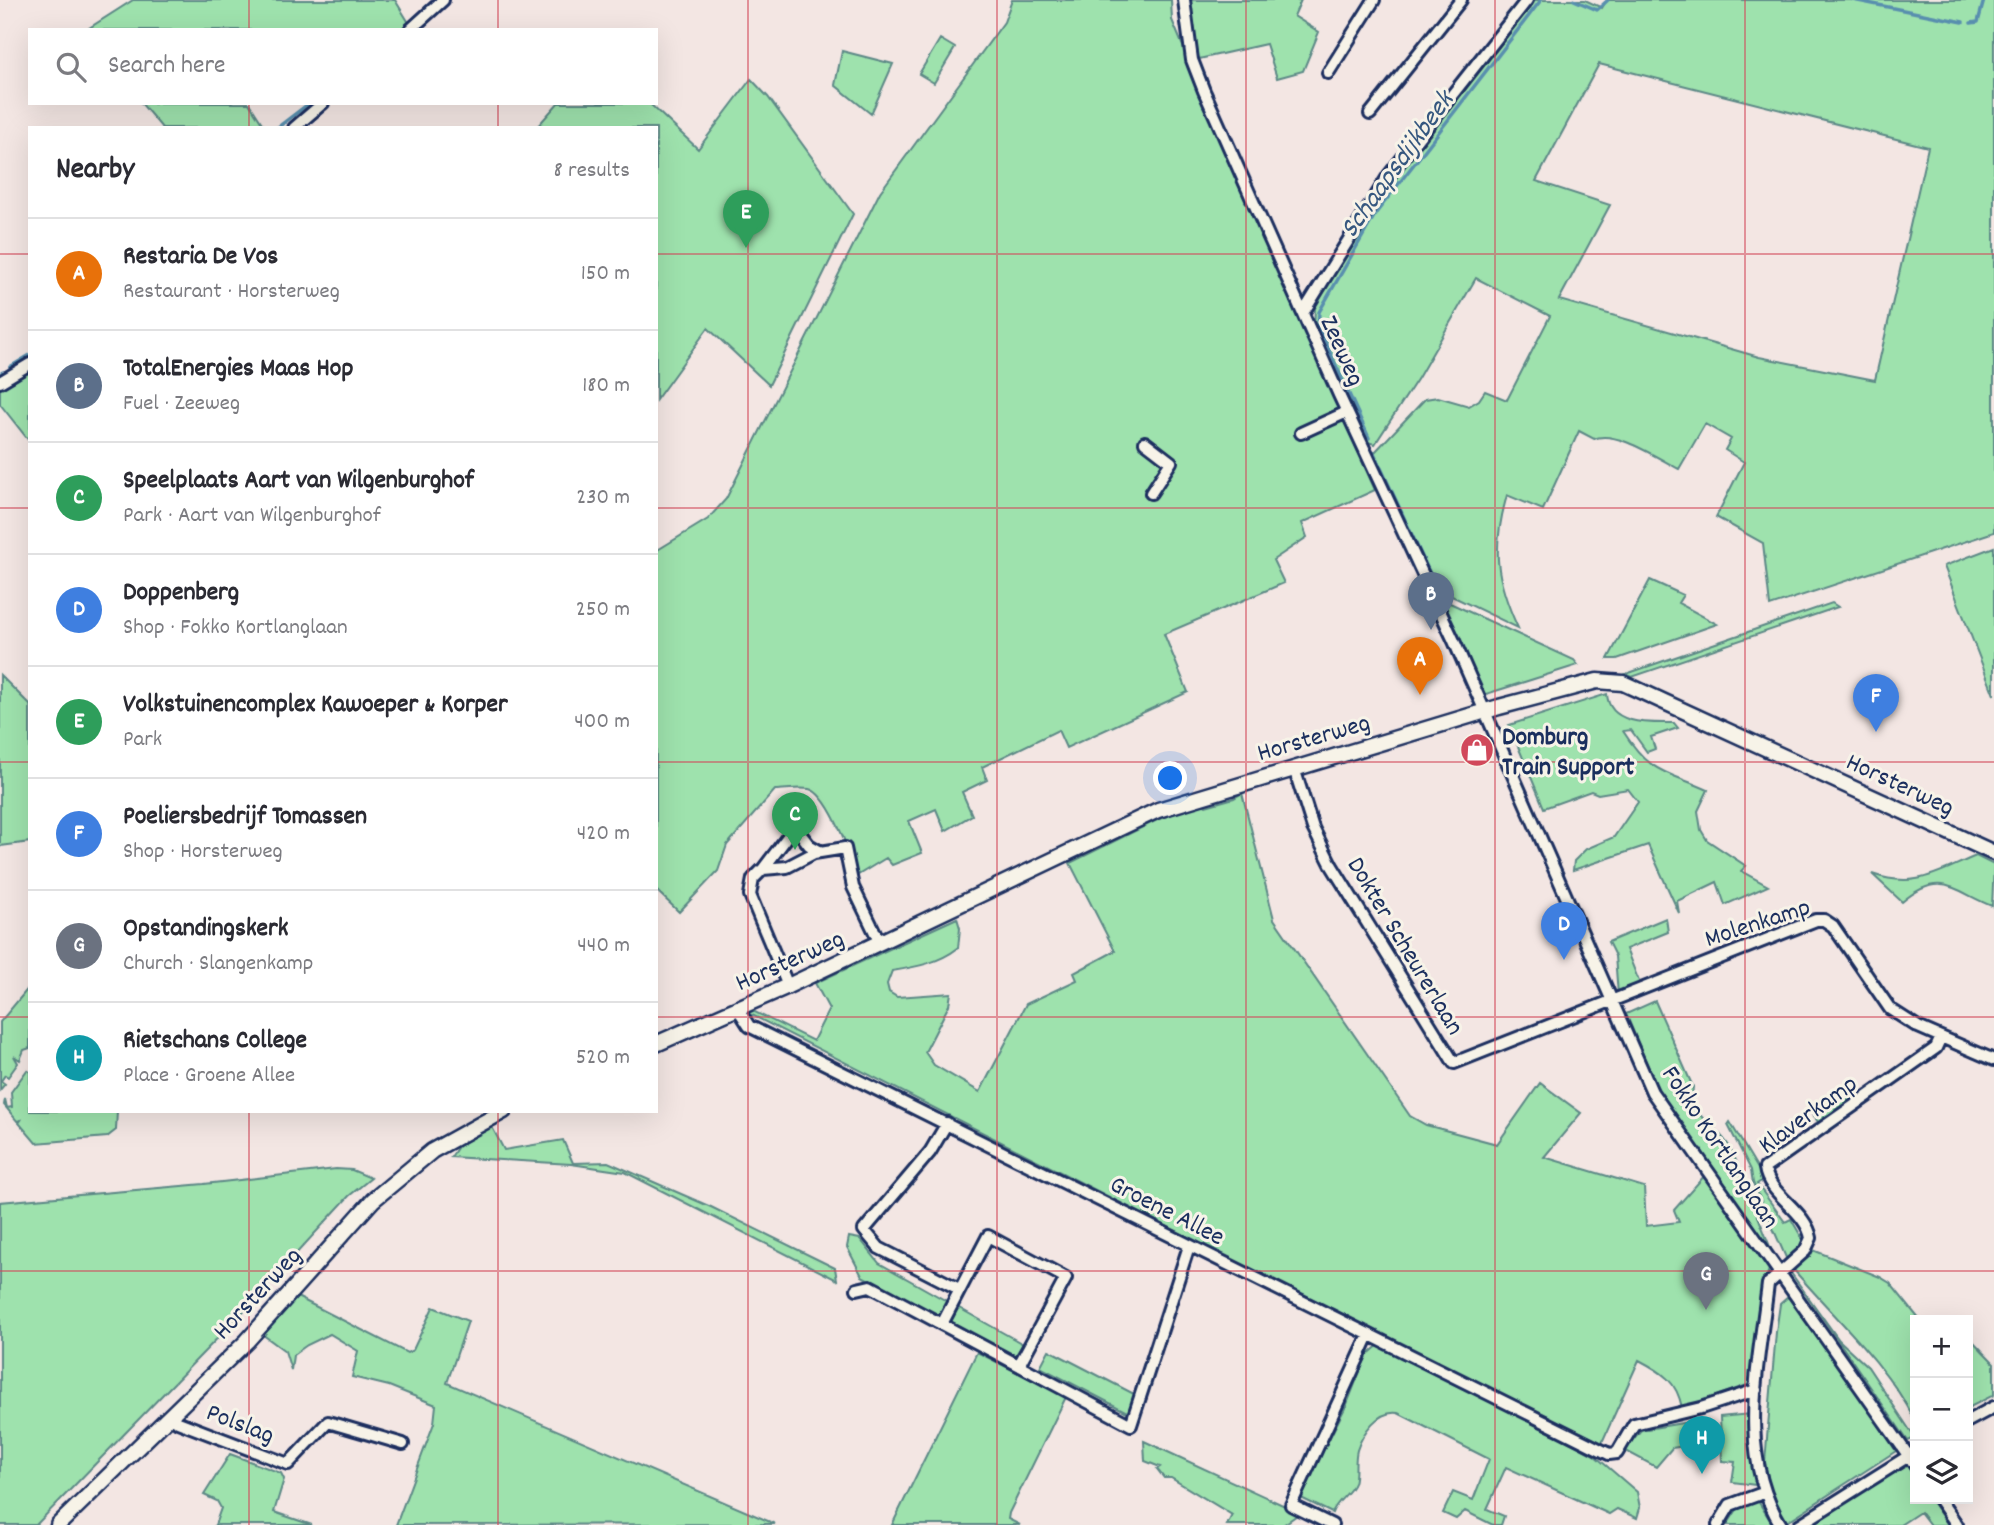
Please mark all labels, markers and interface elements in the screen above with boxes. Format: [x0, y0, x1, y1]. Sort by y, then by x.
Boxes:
search box [28, 28, 658, 105]
icon: search [52, 48, 90, 86]
text: Search here [108, 48, 226, 85]
water label: Schaapsdijkbeek [1332, 82, 1467, 248]
text: Nearby [56, 150, 134, 193]
text: 8 results [554, 155, 630, 188]
pin: E [723, 190, 769, 248]
text: Restaria De Vos [123, 239, 278, 276]
text: A [73, 258, 85, 291]
text: 150 m [581, 258, 630, 291]
text: Restaurant · Horsterweg [123, 276, 340, 309]
street label: Zeeweg [1309, 310, 1373, 393]
text: TotalEnergies Maas Hop [123, 351, 353, 388]
text: B [74, 370, 84, 403]
text: 180 m [582, 370, 630, 403]
text: Fuel · Zeeweg [123, 388, 240, 421]
text: Speelplaats Aart van Wilgenburghof [123, 463, 474, 500]
text: C [73, 482, 85, 515]
text: 230 m [576, 482, 630, 515]
text: Park · Aart van Wilgenburghof [123, 500, 381, 533]
pin: B [1408, 572, 1454, 630]
text: Doppenberg [123, 575, 239, 612]
text: D [73, 594, 85, 627]
text: 250 m [576, 594, 630, 627]
text: Shop · Fokko Kortlanglaan [123, 612, 348, 645]
pin: A [1397, 637, 1443, 695]
pin: F [1853, 674, 1899, 732]
text: Volkstuinencomplex Kawoeper & Korper [123, 687, 508, 724]
text: E [74, 706, 84, 739]
text: 400 m [574, 706, 630, 739]
street label: Horsterweg [1253, 706, 1375, 773]
place label: Domburg Train Support [1502, 720, 1635, 787]
text: Park [123, 724, 162, 757]
shop icon: Domburg Train Support [1458, 731, 1496, 769]
street label: Horsterweg [1839, 745, 1960, 827]
your location [1153, 761, 1187, 795]
pin: C [772, 792, 818, 850]
text: Poeliersbedrijf Tomassen [123, 799, 367, 836]
text: F [74, 818, 84, 851]
text: 420 m [577, 818, 630, 851]
text: Shop · Horsterweg [123, 836, 283, 869]
street label: Dokter Scheurerlaan [1336, 851, 1472, 1043]
street label: Molenkamp [1700, 890, 1816, 959]
pin: D [1541, 902, 1587, 960]
text: Opstandingskerk [123, 911, 288, 948]
street label: Horsterweg [730, 922, 851, 1003]
text: G [73, 930, 85, 963]
text: 440 m [577, 930, 630, 963]
text: Church · Slangenkamp [123, 948, 313, 981]
text: Rietschans College [123, 1023, 307, 1060]
text: H [73, 1042, 85, 1075]
text: 520 m [576, 1042, 630, 1075]
street label: Fokko Kortlanglaan [1651, 1059, 1787, 1237]
text: Place · Groene Allee [123, 1060, 295, 1093]
street label: Klaverkamp [1752, 1067, 1866, 1165]
street label: Groene Allee [1102, 1167, 1230, 1257]
street label: Horsterweg [206, 1239, 312, 1349]
pin: G [1683, 1252, 1729, 1310]
map controls [1910, 1315, 1973, 1504]
button: + [1910, 1315, 1973, 1378]
button: − [1910, 1378, 1973, 1441]
street label: Polslag [200, 1395, 279, 1455]
pin: H [1679, 1416, 1725, 1474]
button: layers [1910, 1441, 1973, 1504]

